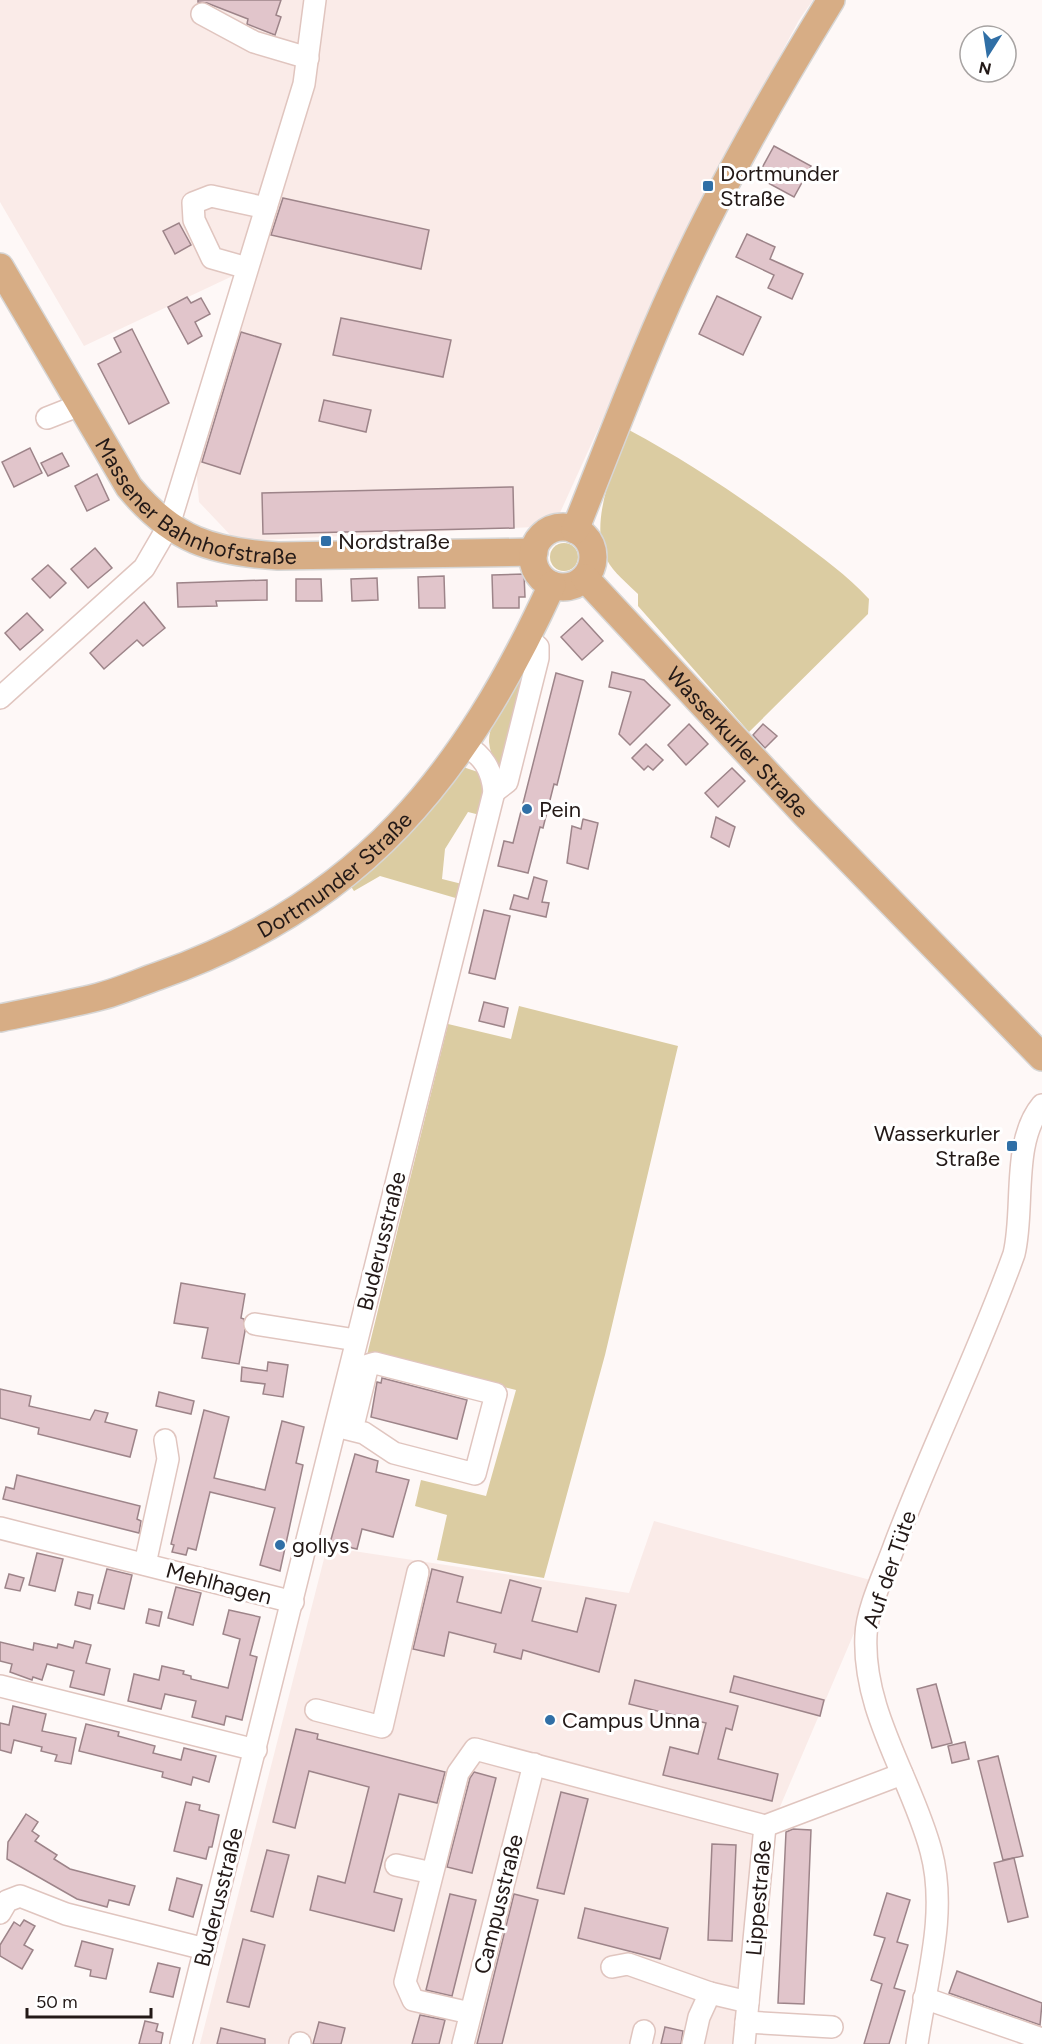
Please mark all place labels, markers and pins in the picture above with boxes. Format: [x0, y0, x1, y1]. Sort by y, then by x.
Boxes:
place label: Dortmunder Straße [720, 160, 840, 212]
marker: Dortmunder Straße [701, 179, 715, 193]
place label: Nordstraße [338, 528, 450, 555]
marker: Nordstraße [319, 534, 333, 548]
place label: Pein [539, 796, 581, 823]
marker: Pein [520, 802, 534, 816]
place label: Wasserkurler Straße [874, 1120, 1001, 1172]
marker: Wasserkurler Straße [1005, 1139, 1019, 1153]
place label: gollys [292, 1532, 349, 1559]
marker: gollys [273, 1538, 287, 1552]
place label: Campus Unna [562, 1707, 700, 1734]
marker: Campus Unna [543, 1713, 557, 1727]

